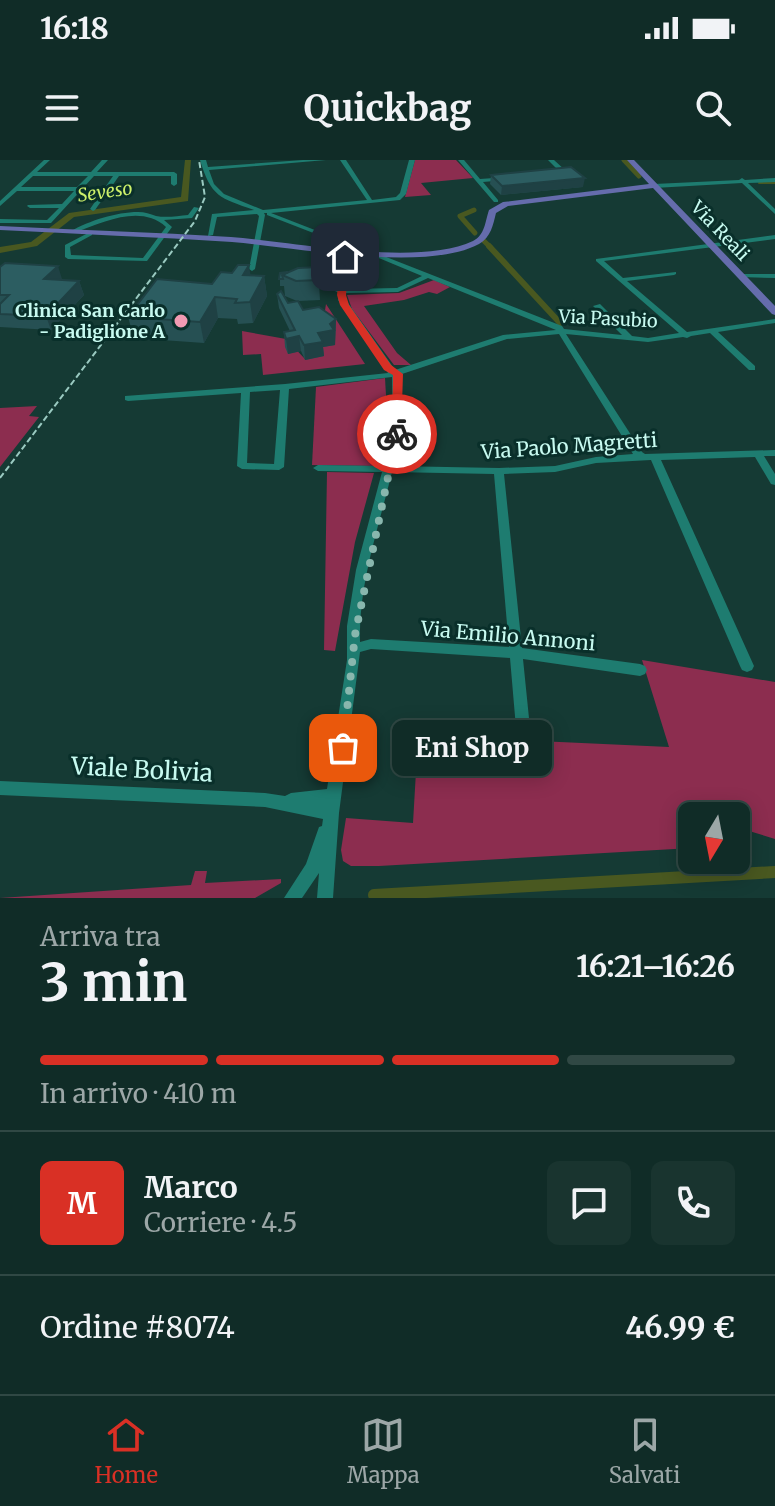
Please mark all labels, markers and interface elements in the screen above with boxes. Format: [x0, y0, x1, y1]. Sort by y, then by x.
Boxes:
text: 16:18 [40, 9, 109, 47]
icon: menu [40, 86, 84, 130]
text: Quickbag [304, 86, 471, 131]
icon: search [691, 86, 735, 130]
water label: Seveso [76, 176, 134, 207]
street label: Via Reali [685, 195, 755, 266]
pin [311, 223, 379, 291]
icon: home [323, 235, 367, 279]
place label: Clinica San Carlo - Padiglione A [15, 299, 165, 343]
street label: Via Pasubio [557, 304, 658, 333]
marker: Clinica San Carlo - Padiglione A [172, 312, 190, 330]
courier [357, 394, 437, 474]
icon: bike [375, 412, 419, 456]
street label: Via Paolo Magretti [479, 427, 658, 464]
street label: Via Emilio Annoni [419, 615, 596, 656]
pin [309, 714, 377, 782]
callout: Eni Shop [391, 720, 551, 776]
icon: bag [321, 726, 365, 770]
text: Eni Shop [415, 731, 529, 764]
street label: Viale Bolivia [69, 750, 214, 789]
north arrow [678, 802, 750, 874]
map controls [678, 802, 750, 874]
text: Arriva tra [40, 920, 160, 953]
text: 16:21–16:26 [576, 947, 735, 985]
text: 3 min [40, 950, 187, 1015]
text: In arrivo · 410 m [40, 1077, 237, 1110]
button: chat [547, 1161, 631, 1245]
button: phone [651, 1161, 735, 1245]
text: Marco [144, 1168, 238, 1206]
text: M [67, 1184, 97, 1222]
text: Corriere · 4.5 [144, 1206, 298, 1239]
text: Ordine #8074 [40, 1308, 235, 1346]
text: 46.99 € [625, 1308, 735, 1346]
tab: Home [95, 1413, 158, 1489]
tab: Mappa [347, 1413, 420, 1489]
tab: Salvati [609, 1413, 680, 1489]

